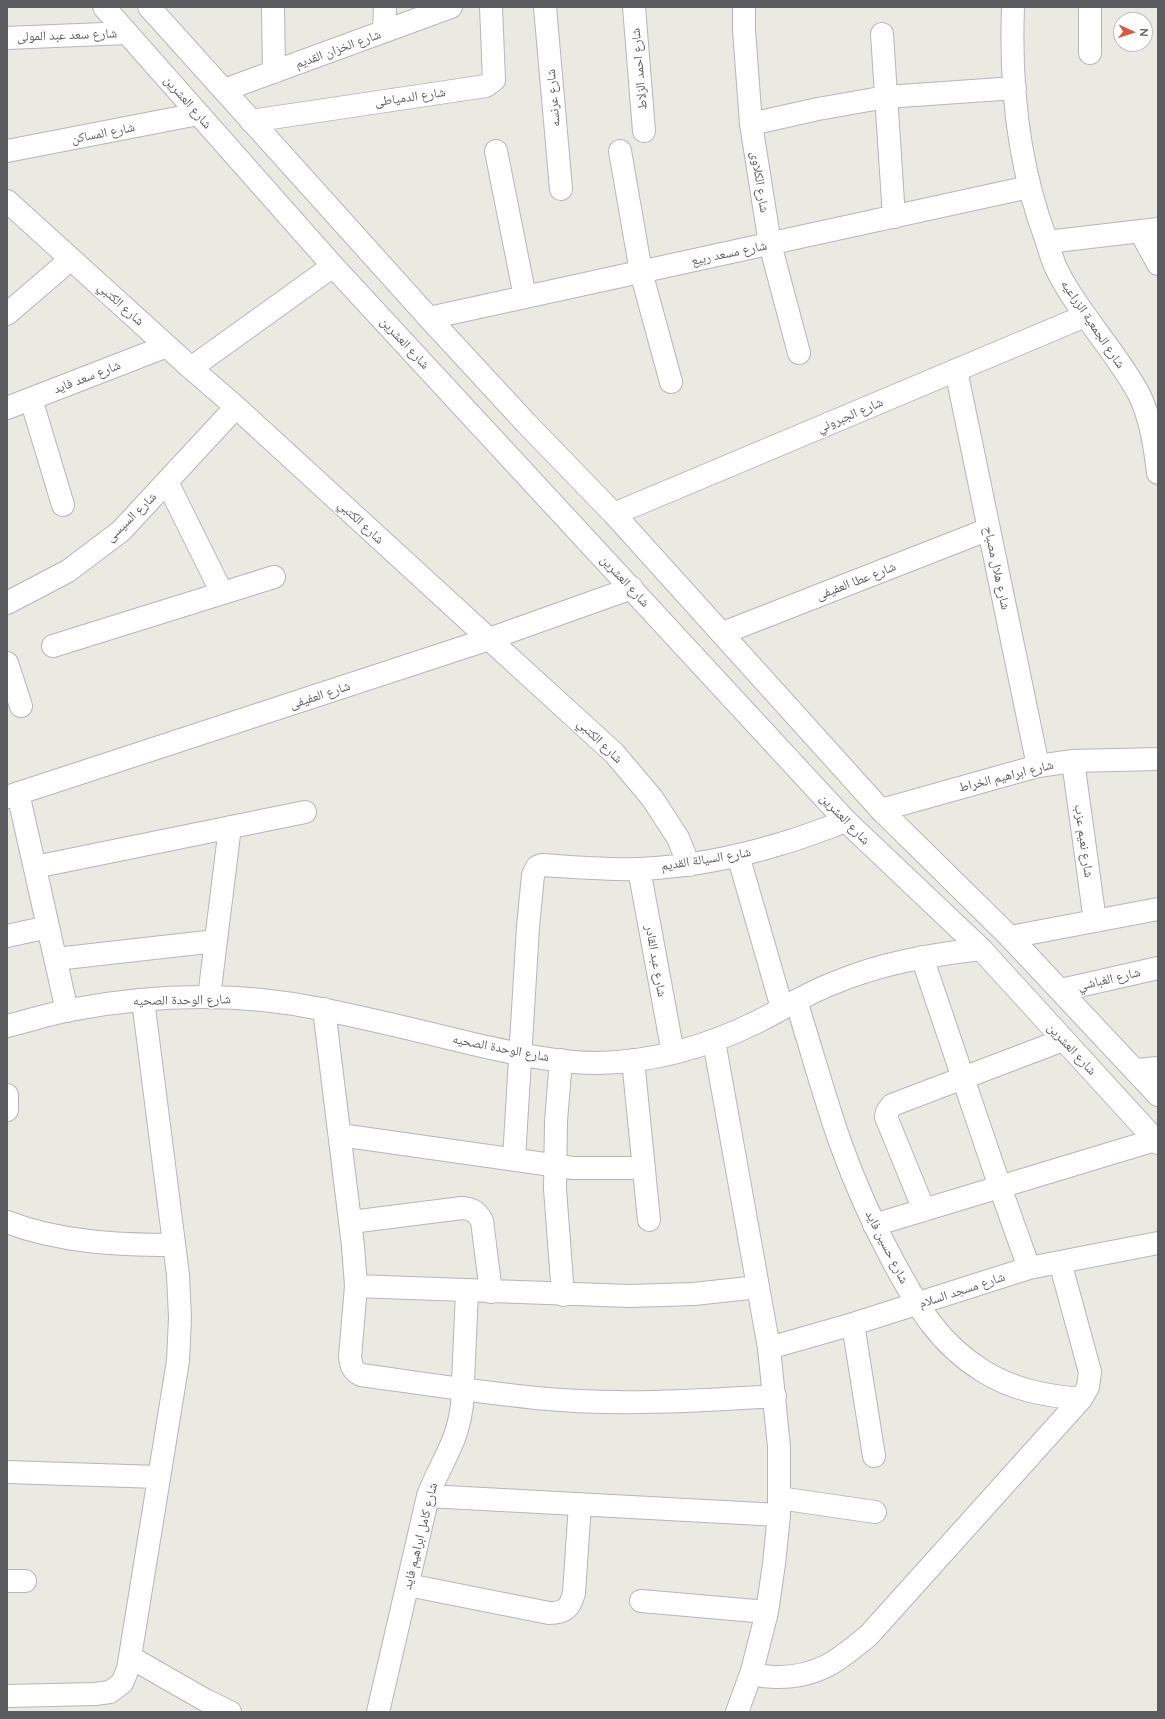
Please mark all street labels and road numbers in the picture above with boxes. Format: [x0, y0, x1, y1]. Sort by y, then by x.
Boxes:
street label: شارع سعد عبد المولى [17, 25, 117, 45]
street label: شارع الخزان القديم [293, 26, 383, 72]
street label: شارع احمد الزلاط [628, 27, 650, 111]
street label: شارع عرنسه [543, 68, 563, 128]
street label: شارع العشرين [161, 72, 215, 132]
street label: شارع الدمياطى [374, 84, 446, 110]
street label: شارع المساكن [70, 119, 136, 147]
street label: شارع الكلاوى [747, 150, 773, 214]
street label: شارع مسعد ربيع [690, 237, 768, 269]
street label: شارع الجمعية الزراعيه [1058, 277, 1128, 371]
street label: شارع الكتبي [95, 279, 147, 329]
street label: شارع العشرين [377, 314, 433, 372]
street label: شارع سعد فايد [51, 357, 123, 397]
street label: شارع الجبروني [815, 394, 885, 436]
street label: شارع السيسى [102, 489, 160, 545]
street label: شارع الكتبي [335, 497, 387, 547]
street label: شارع هلال مصباح [981, 525, 1013, 611]
street label: شارع العشرين [597, 552, 653, 610]
street label: شارع عطا العفيفى [814, 559, 898, 603]
street label: شارع العفيفى [288, 678, 352, 712]
street label: شارع الكتبي [574, 715, 626, 767]
street label: شارع ابراهيم الخراط [957, 757, 1055, 795]
street label: شارع العشرين [817, 790, 873, 848]
street label: شارع نعيم عزب [1071, 803, 1097, 879]
street label: شارع السيالة القديم [660, 844, 752, 874]
street label: شارع عبد القادر [642, 924, 670, 998]
street label: شارع الغباشي [1076, 964, 1142, 994]
street label: شارع الوحدة الصحيه [133, 991, 231, 1009]
street label: شارع العشرين [1044, 1020, 1100, 1078]
street label: شارع الوحدة الصحيه [451, 1031, 551, 1065]
street label: شارع حسين فايد [862, 1208, 912, 1286]
street label: شارع مسجد السلام [917, 1269, 1007, 1311]
street label: شارع كامل ابراهيم فايد [399, 1481, 441, 1591]

